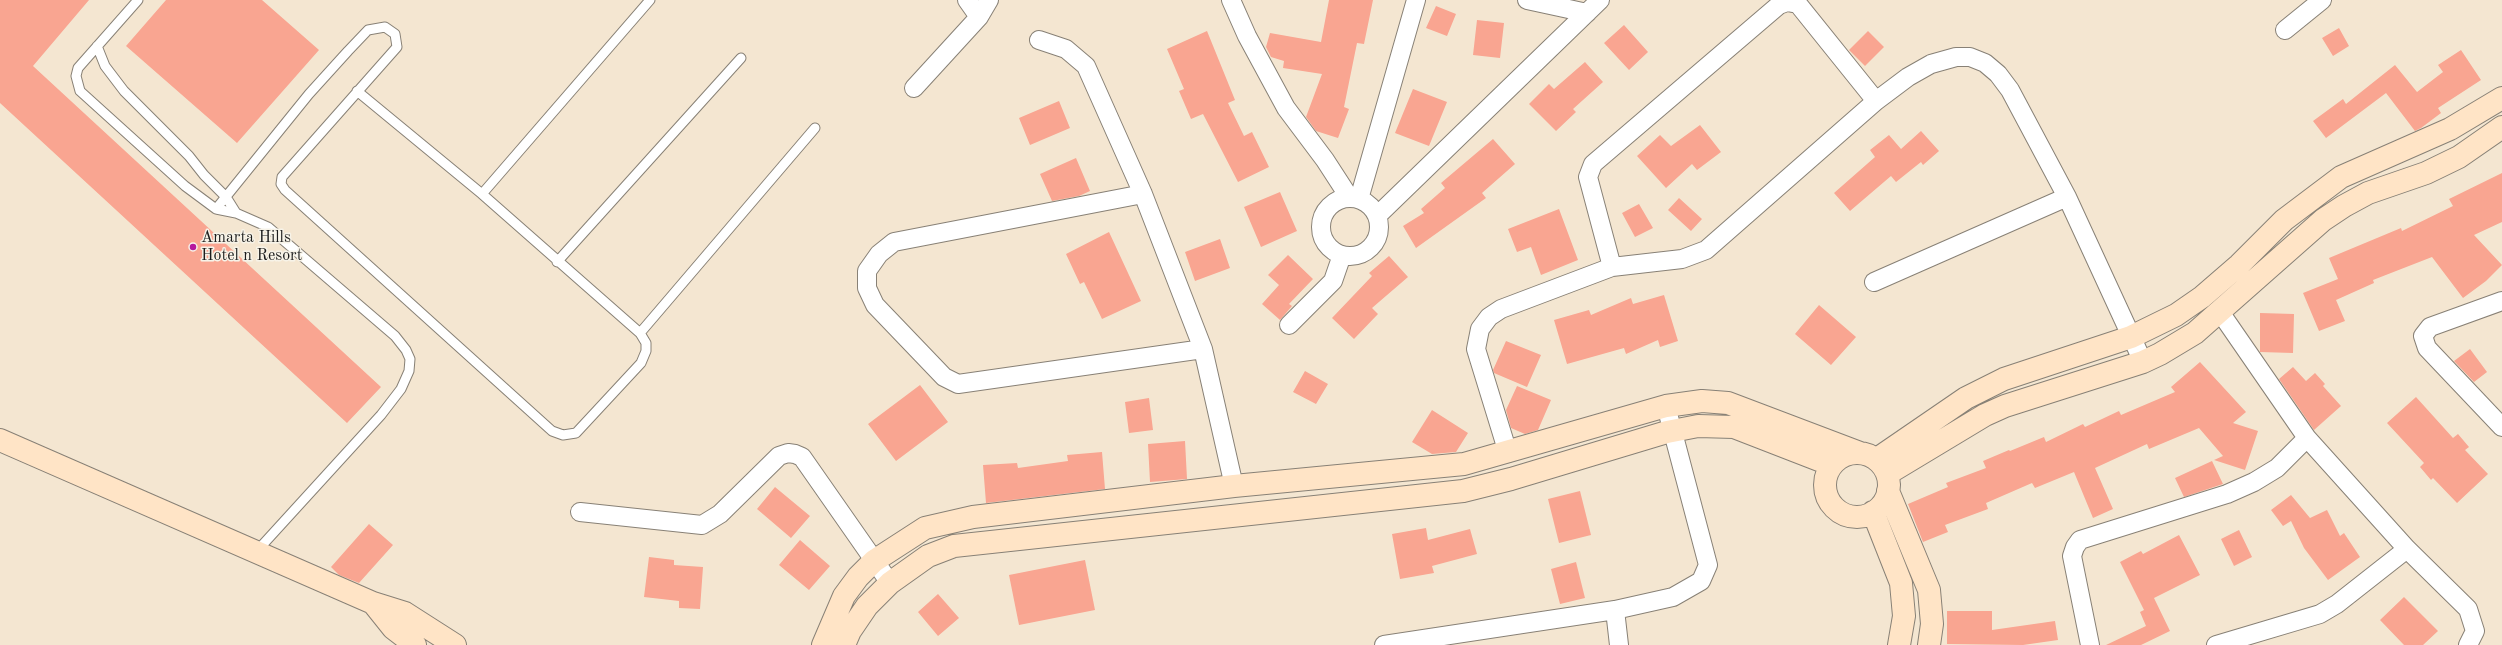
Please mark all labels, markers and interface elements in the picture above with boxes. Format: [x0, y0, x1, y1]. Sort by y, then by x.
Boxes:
place label: Amarta Hills Hotel n Resort [201, 228, 302, 266]
marker: Amarta Hills Hotel n Resort [188, 242, 198, 252]

